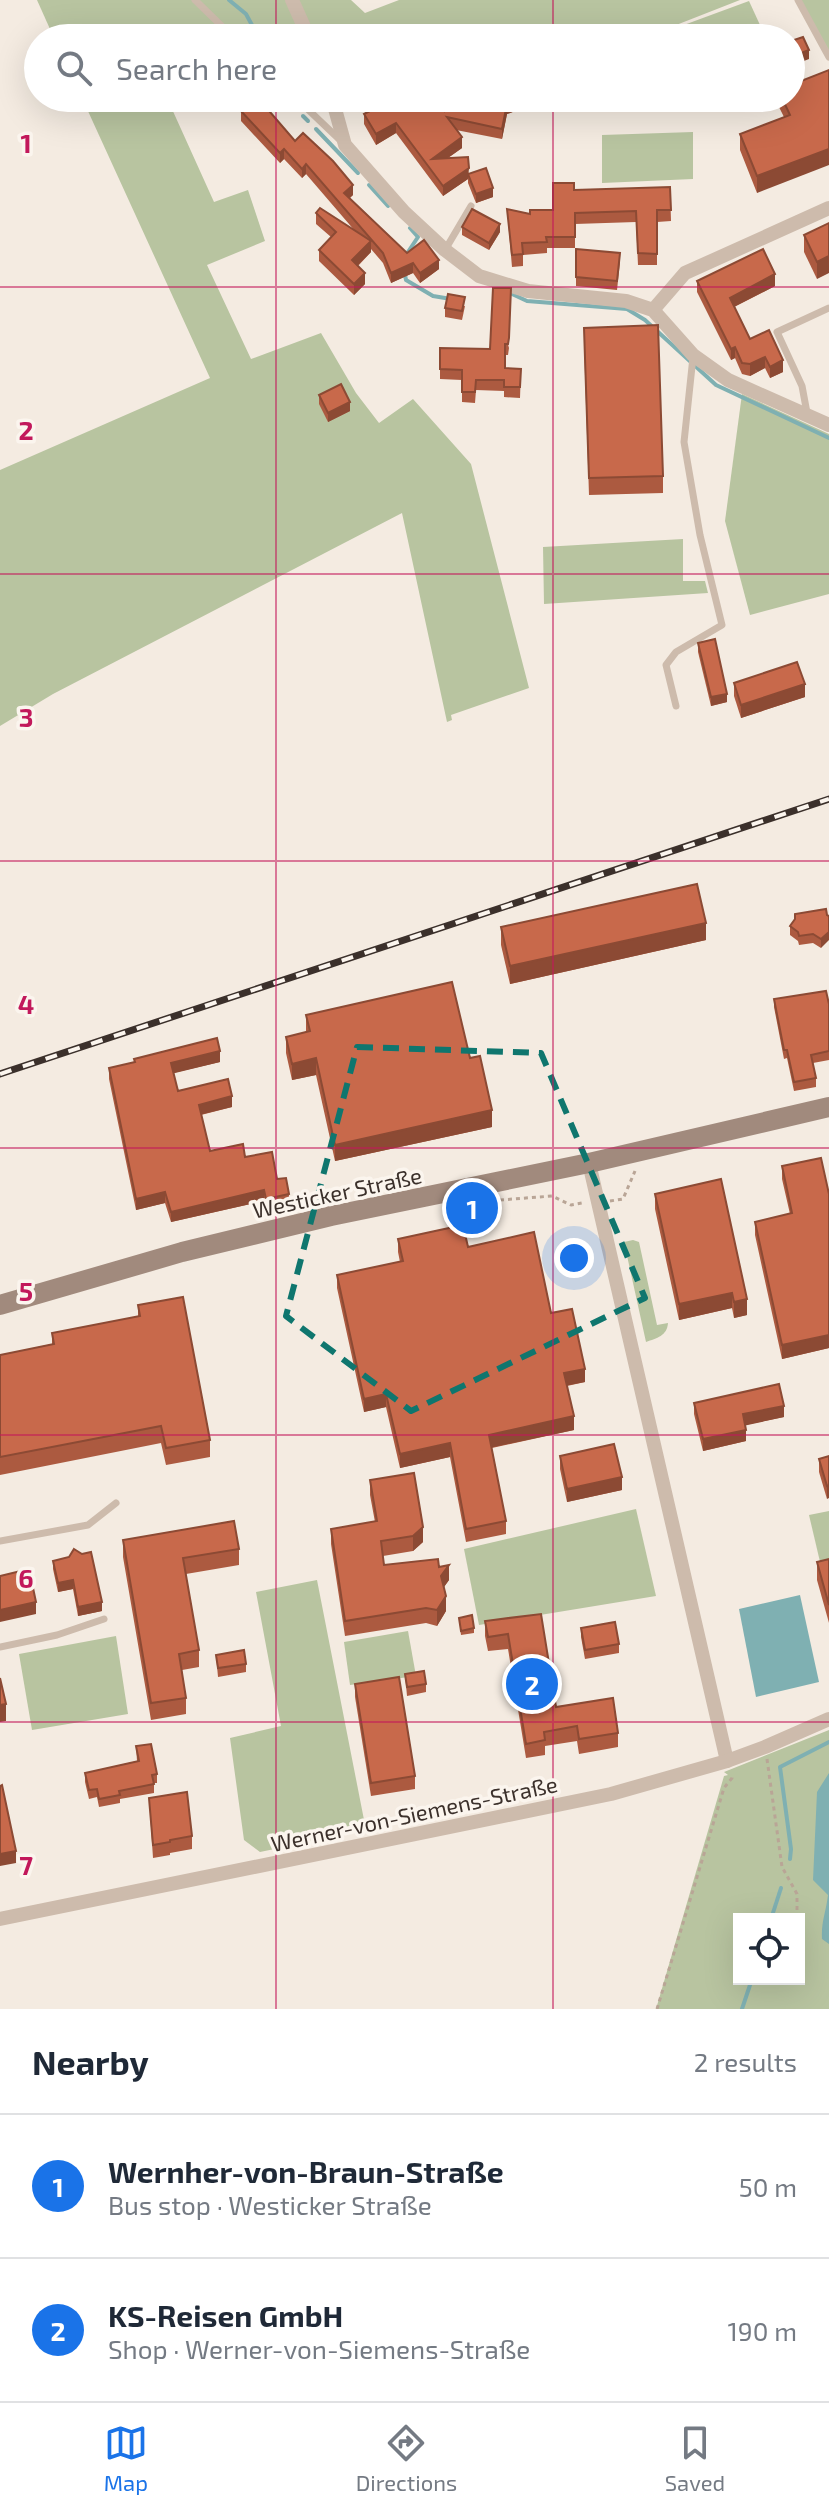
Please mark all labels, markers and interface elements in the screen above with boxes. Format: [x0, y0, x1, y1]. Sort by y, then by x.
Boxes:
search box [24, 24, 805, 112]
icon: search [52, 46, 96, 90]
text: Search here [116, 50, 277, 86]
text: 1 [20, 127, 32, 158]
text: 2 [18, 414, 34, 445]
text: 3 [19, 701, 33, 732]
text: 4 [18, 988, 34, 1019]
street label: Westicker Straße [250, 1161, 424, 1223]
pin: 1 [446, 1178, 498, 1238]
your location [554, 1238, 594, 1278]
text: 5 [19, 1275, 33, 1306]
text: 6 [18, 1562, 34, 1593]
pin: 2 [506, 1654, 558, 1714]
street label: Werner-von-Siemens-Straße [268, 1770, 560, 1856]
text: 7 [19, 1849, 33, 1880]
map controls [733, 1913, 805, 1985]
button: locate [733, 1913, 805, 1985]
text: Nearby [32, 2041, 149, 2082]
text: 2 results [694, 2046, 797, 2077]
text: Wernher-von-Braun-Straße [108, 2153, 504, 2189]
text: 1 [52, 2171, 64, 2202]
text: 50 m [739, 2171, 797, 2202]
text: Bus stop · Westicker Straße [108, 2189, 432, 2220]
text: KS-Reisen GmbH [108, 2297, 343, 2333]
text: 2 [50, 2315, 66, 2346]
text: 190 m [728, 2315, 797, 2346]
text: Shop · Werner-von-Siemens-Straße [108, 2333, 530, 2364]
tab: Map [104, 2421, 148, 2495]
tab: Directions [356, 2421, 457, 2495]
tab: Saved [665, 2421, 725, 2495]

